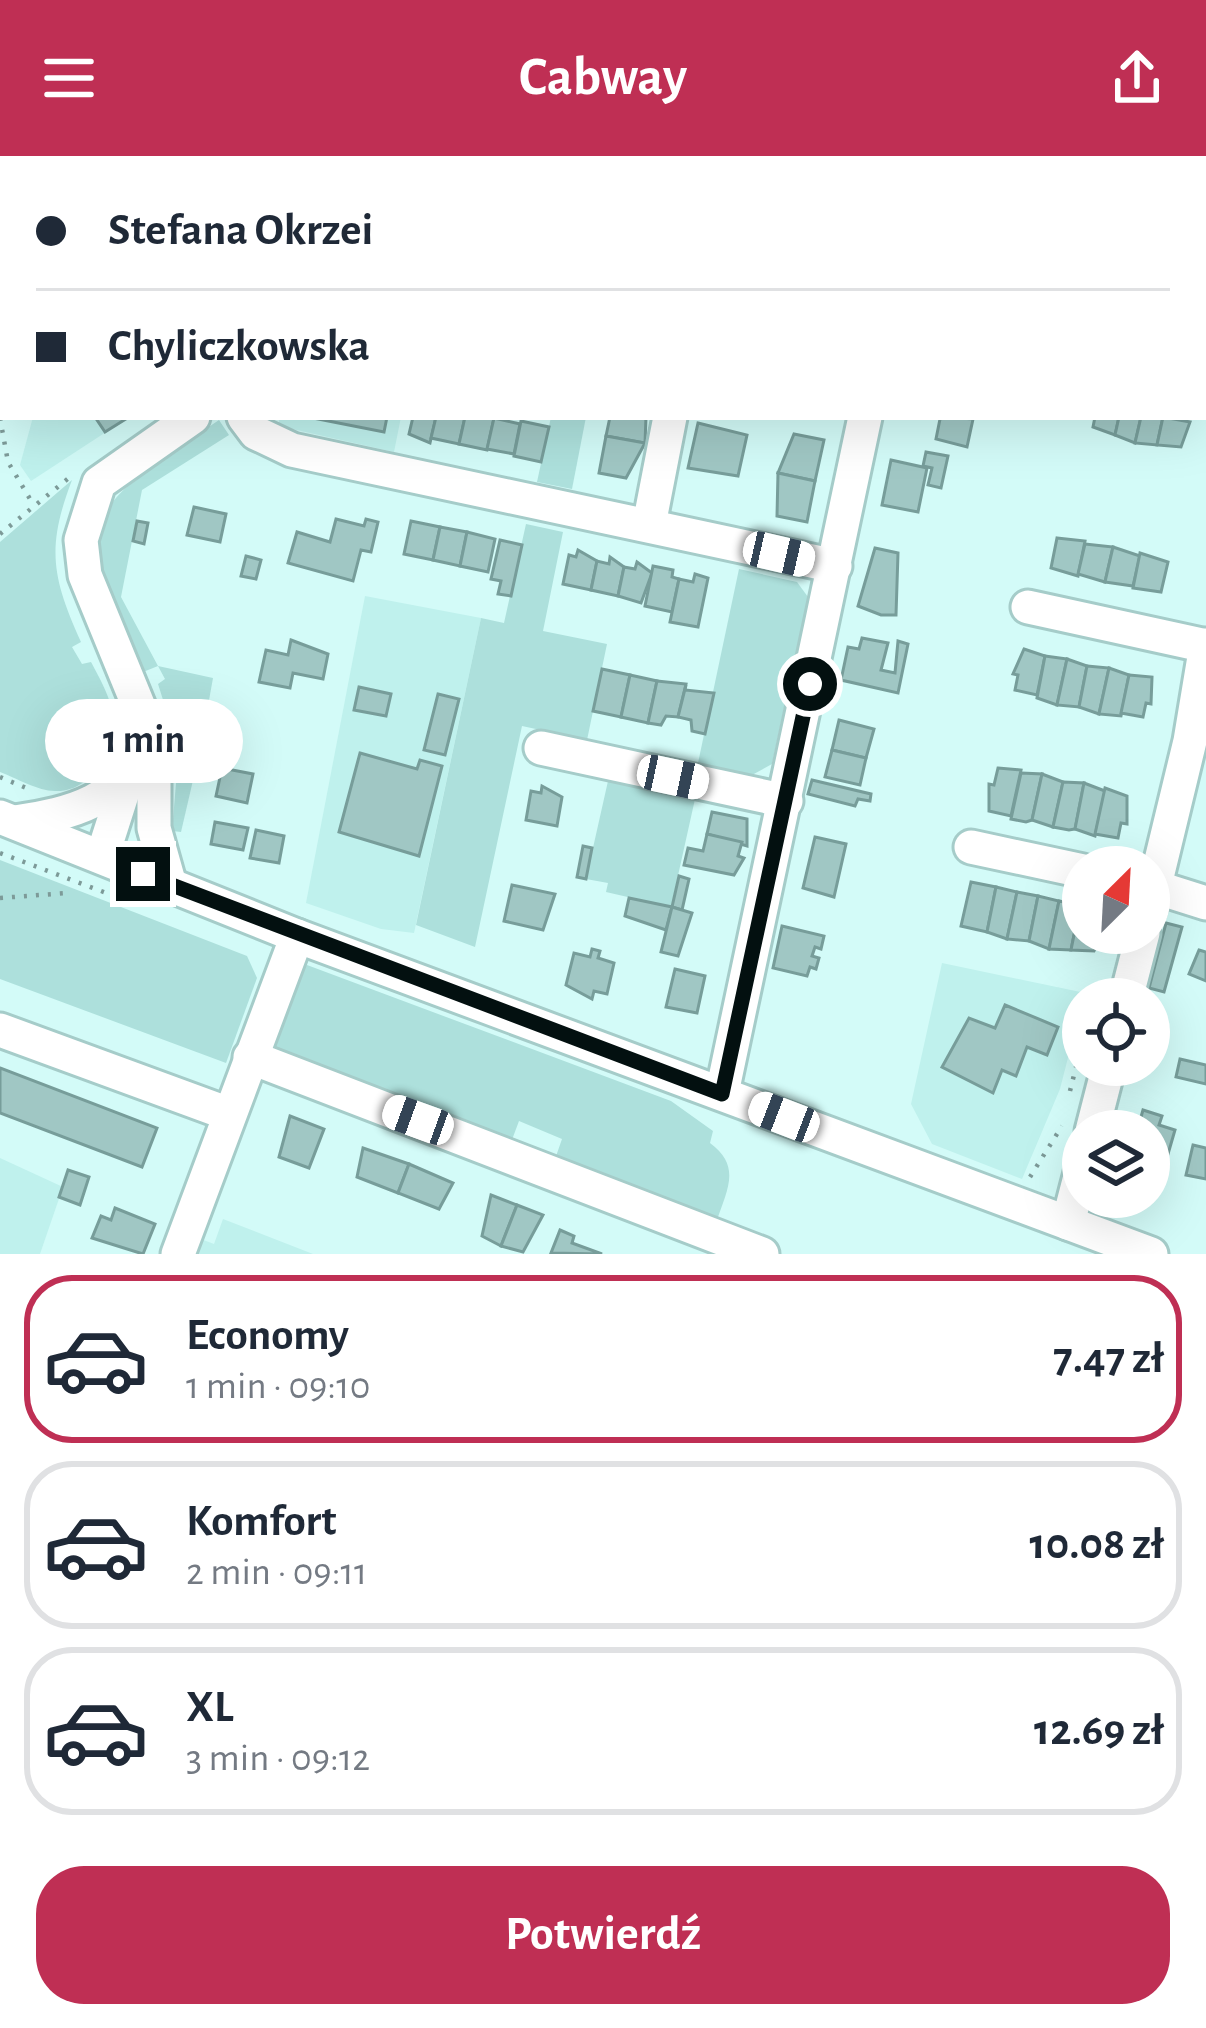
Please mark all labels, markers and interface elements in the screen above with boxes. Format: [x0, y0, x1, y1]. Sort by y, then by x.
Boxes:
icon: menu [36, 45, 102, 111]
icon: share [1104, 45, 1170, 111]
text: Cabway [519, 51, 687, 105]
text: Stefana Okrzei [108, 208, 373, 253]
text: Chyliczkowska [108, 324, 370, 369]
car [740, 528, 818, 580]
route start [783, 657, 837, 711]
callout: 1 min [44, 700, 242, 784]
text: 1 min [103, 721, 185, 760]
car [634, 752, 712, 802]
north arrow [1062, 846, 1170, 954]
map controls [1062, 846, 1170, 1218]
route end [116, 847, 170, 901]
button: locate [1062, 978, 1170, 1086]
car [744, 1087, 824, 1147]
car [378, 1091, 458, 1149]
button: layers [1062, 1110, 1170, 1218]
icon: car [42, 1305, 150, 1413]
text: Economy [186, 1313, 349, 1358]
text: 7.47 zł [1053, 1336, 1164, 1381]
text: 1 min · 09:10 [186, 1367, 370, 1406]
icon: car [42, 1491, 150, 1599]
text: Komfort [186, 1499, 336, 1544]
text: 10.08 zł [1030, 1522, 1164, 1567]
text: 2 min · 09:11 [186, 1553, 367, 1592]
icon: car [42, 1677, 150, 1785]
text: XL [186, 1685, 234, 1730]
text: 12.69 zł [1034, 1708, 1164, 1753]
text: 3 min · 09:12 [186, 1739, 370, 1778]
button: Potwierdź [36, 1866, 1170, 2004]

